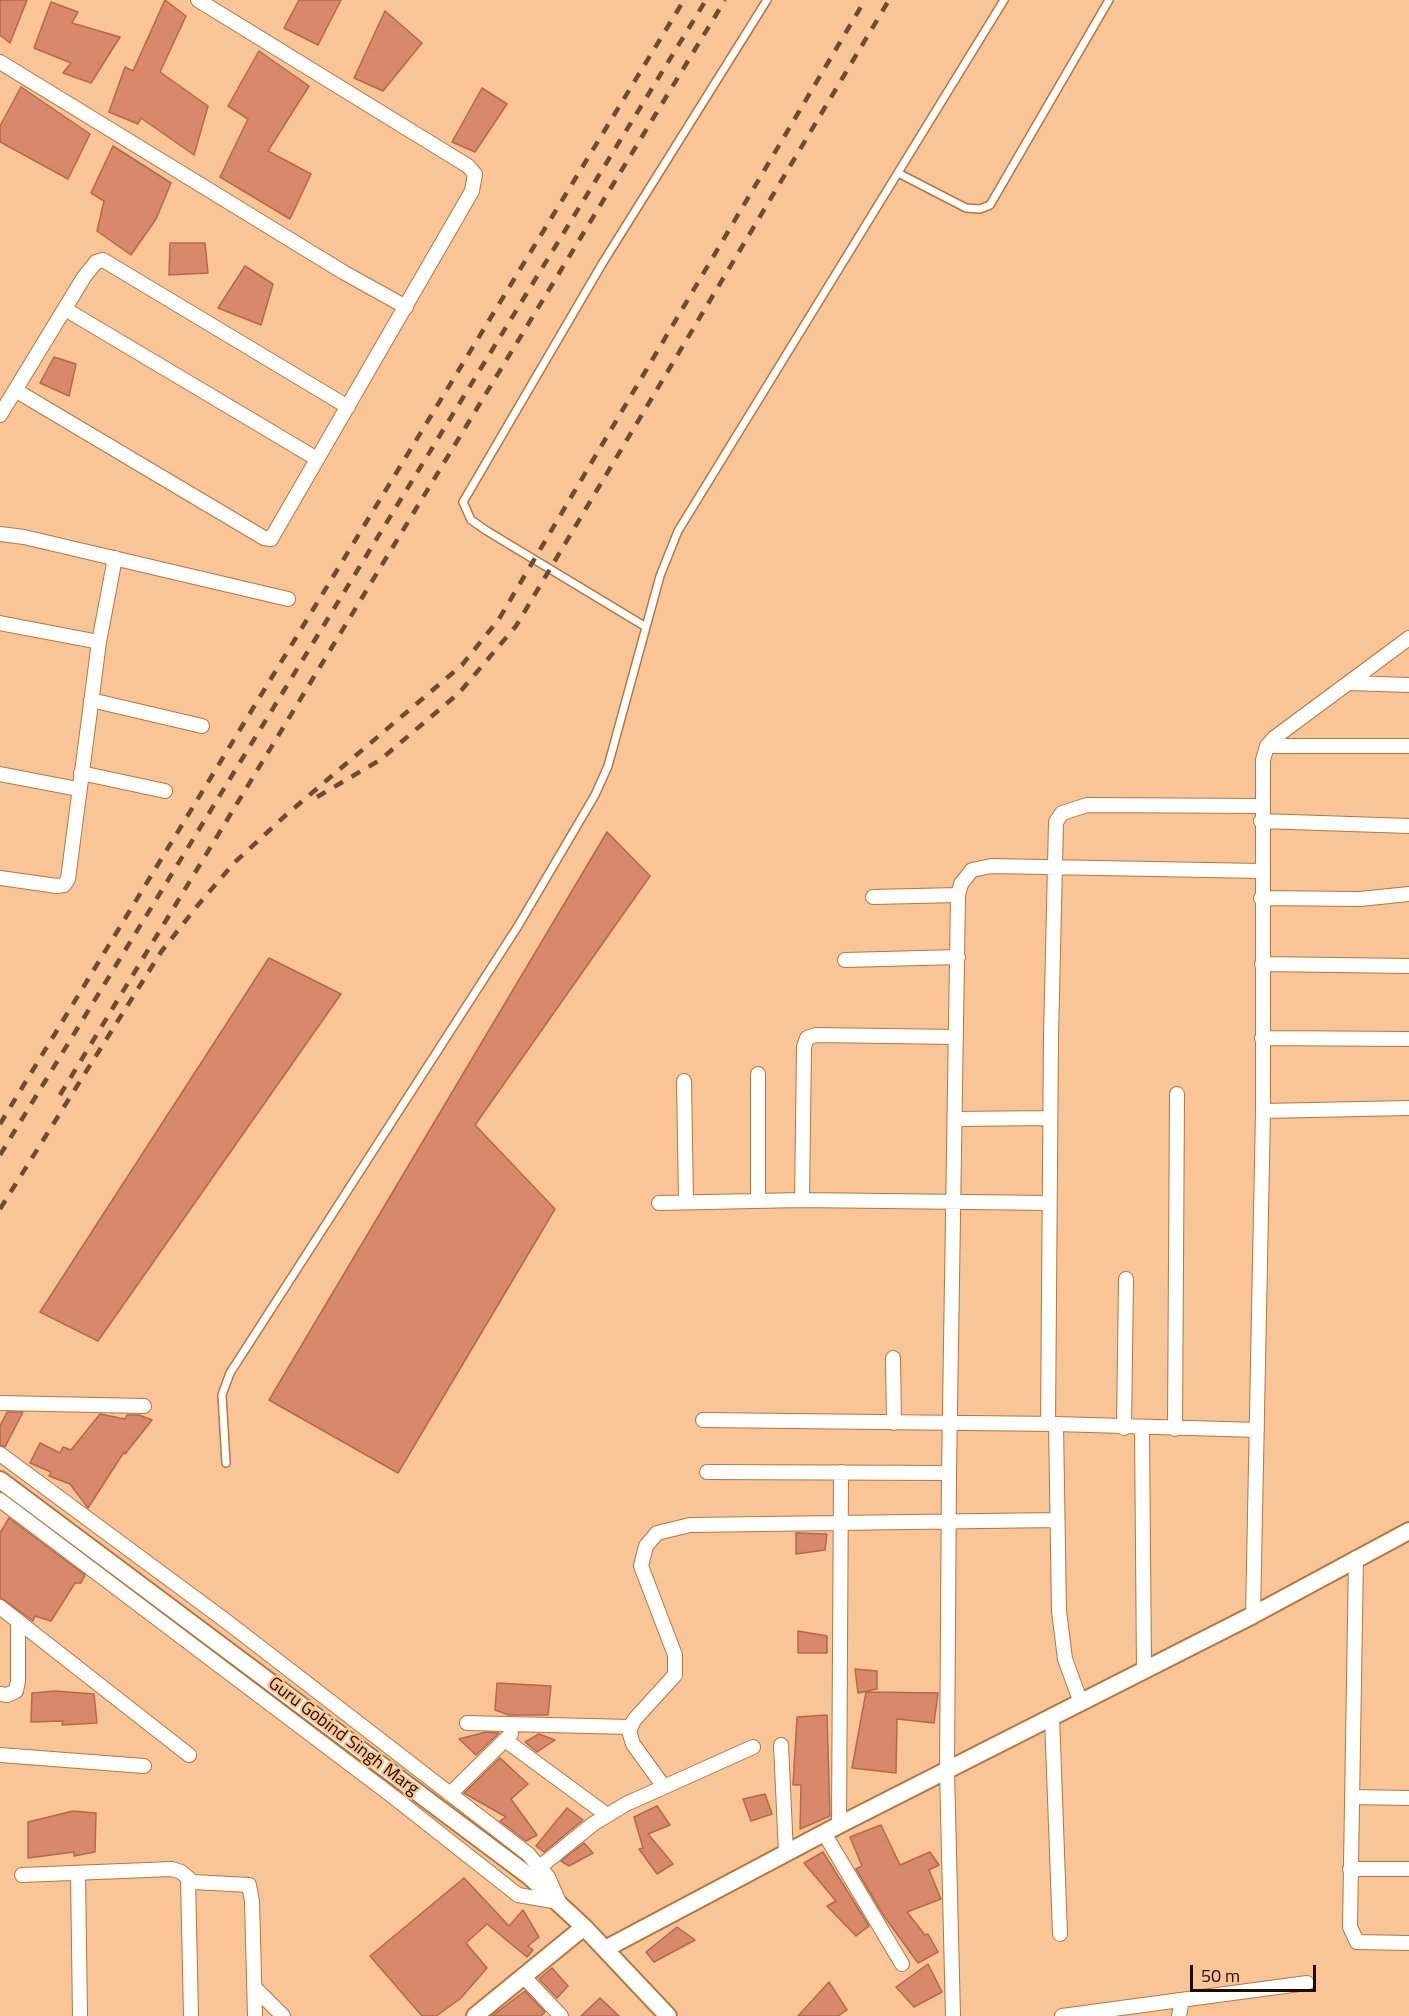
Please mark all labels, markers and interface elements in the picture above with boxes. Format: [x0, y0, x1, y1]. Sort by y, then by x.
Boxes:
street label: Guru Gobind Singh Marg [263, 1673, 423, 1801]
scale bar [1193, 1953, 1319, 1991]
text: 50 m [1201, 1962, 1240, 1989]

